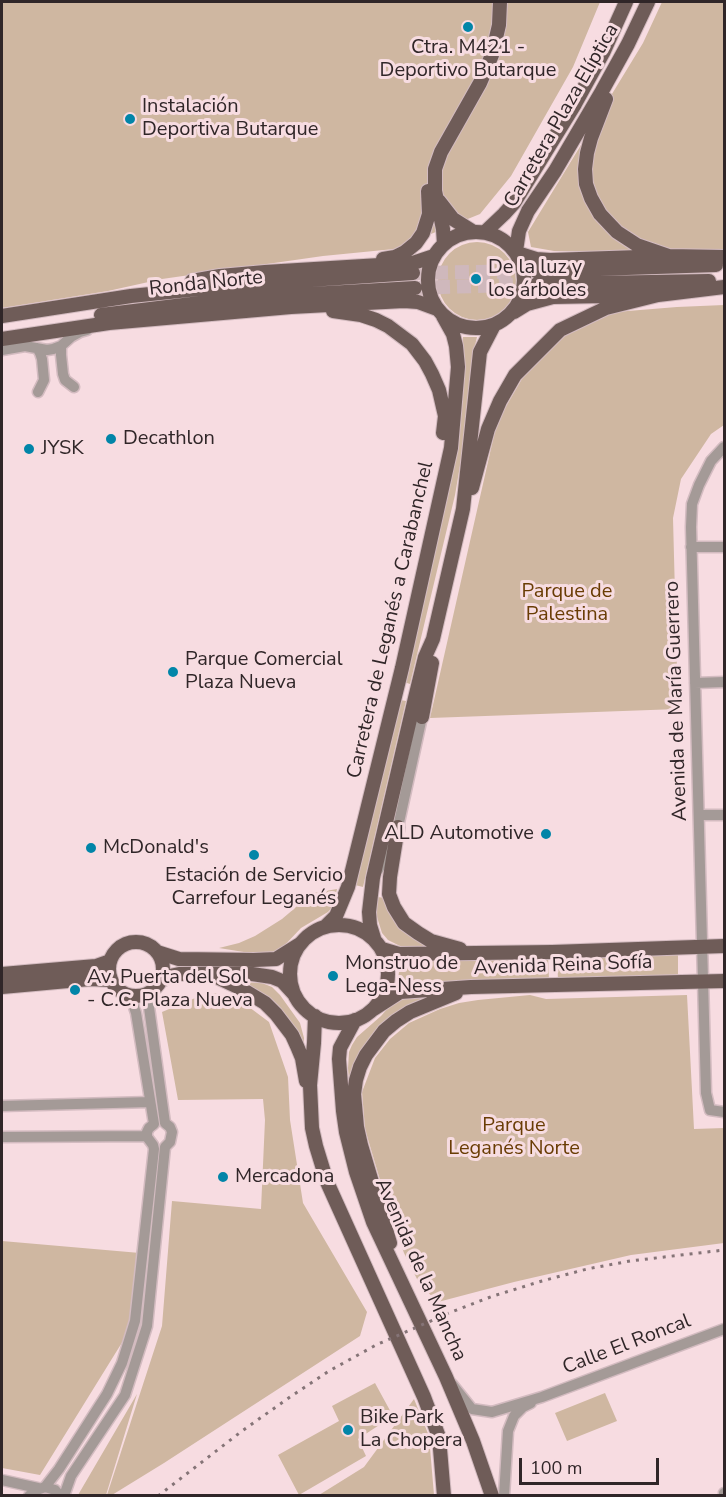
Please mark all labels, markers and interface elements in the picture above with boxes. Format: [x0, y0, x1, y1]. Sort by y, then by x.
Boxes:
marker: Ctra. M421 - Deportivo Butarque [461, 20, 475, 34]
street label: Carretera Plaza Elíptica [500, 20, 624, 212]
place label: Ctra. M421 - Deportivo Butarque [380, 36, 556, 83]
place label: Instalación Deportiva Butarque [142, 95, 318, 142]
marker: Instalación Deportiva Butarque [123, 112, 137, 126]
place label: De la luz y los árboles [488, 256, 586, 303]
street label: Ronda Norte [148, 266, 264, 302]
marker: De la luz y los árboles [469, 272, 483, 286]
place label: Decathlon [123, 427, 215, 451]
marker: Decathlon [104, 432, 118, 446]
place label: JYSK [41, 437, 84, 461]
marker: JYSK [22, 442, 36, 456]
street label: Carretera de Leganés a Carabanchel [343, 459, 439, 781]
park label: Parque de Palestina [522, 580, 612, 627]
street label: Avenida de María Guerrero [661, 581, 693, 821]
place label: Parque Comercial Plaza Nueva [185, 648, 343, 695]
marker: Parque Comercial Plaza Nueva [166, 665, 180, 679]
place label: ALD Automotive [384, 822, 534, 846]
marker: ALD Automotive [539, 827, 553, 841]
place label: McDonald's [103, 836, 209, 860]
marker: McDonald's [84, 841, 98, 855]
marker: Estación de Servicio Carrefour Leganés [247, 848, 261, 862]
place label: Estación de Servicio Carrefour Leganés [165, 864, 343, 911]
street label: Avenida Reina Sofía [473, 951, 653, 981]
place label: Monstruo de Lega-Ness [345, 952, 458, 999]
place label: Av. Puerta del Sol - C.C. Plaza Nueva [87, 966, 253, 1013]
marker: Monstruo de Lega-Ness [326, 969, 340, 983]
marker: Av. Puerta del Sol - C.C. Plaza Nueva [68, 983, 82, 997]
park label: Parque Leganés Norte [448, 1114, 580, 1161]
place label: Mercadona [235, 1165, 334, 1189]
marker: Mercadona [216, 1170, 230, 1184]
street label: Avenida de la Mancha [369, 1175, 471, 1365]
street label: Calle El Roncal [560, 1310, 694, 1380]
place label: Bike Park La Chopera [360, 1406, 462, 1453]
marker: Bike Park La Chopera [341, 1423, 355, 1437]
scale bar [522, 1446, 662, 1484]
text: 100 m [530, 1456, 582, 1480]

